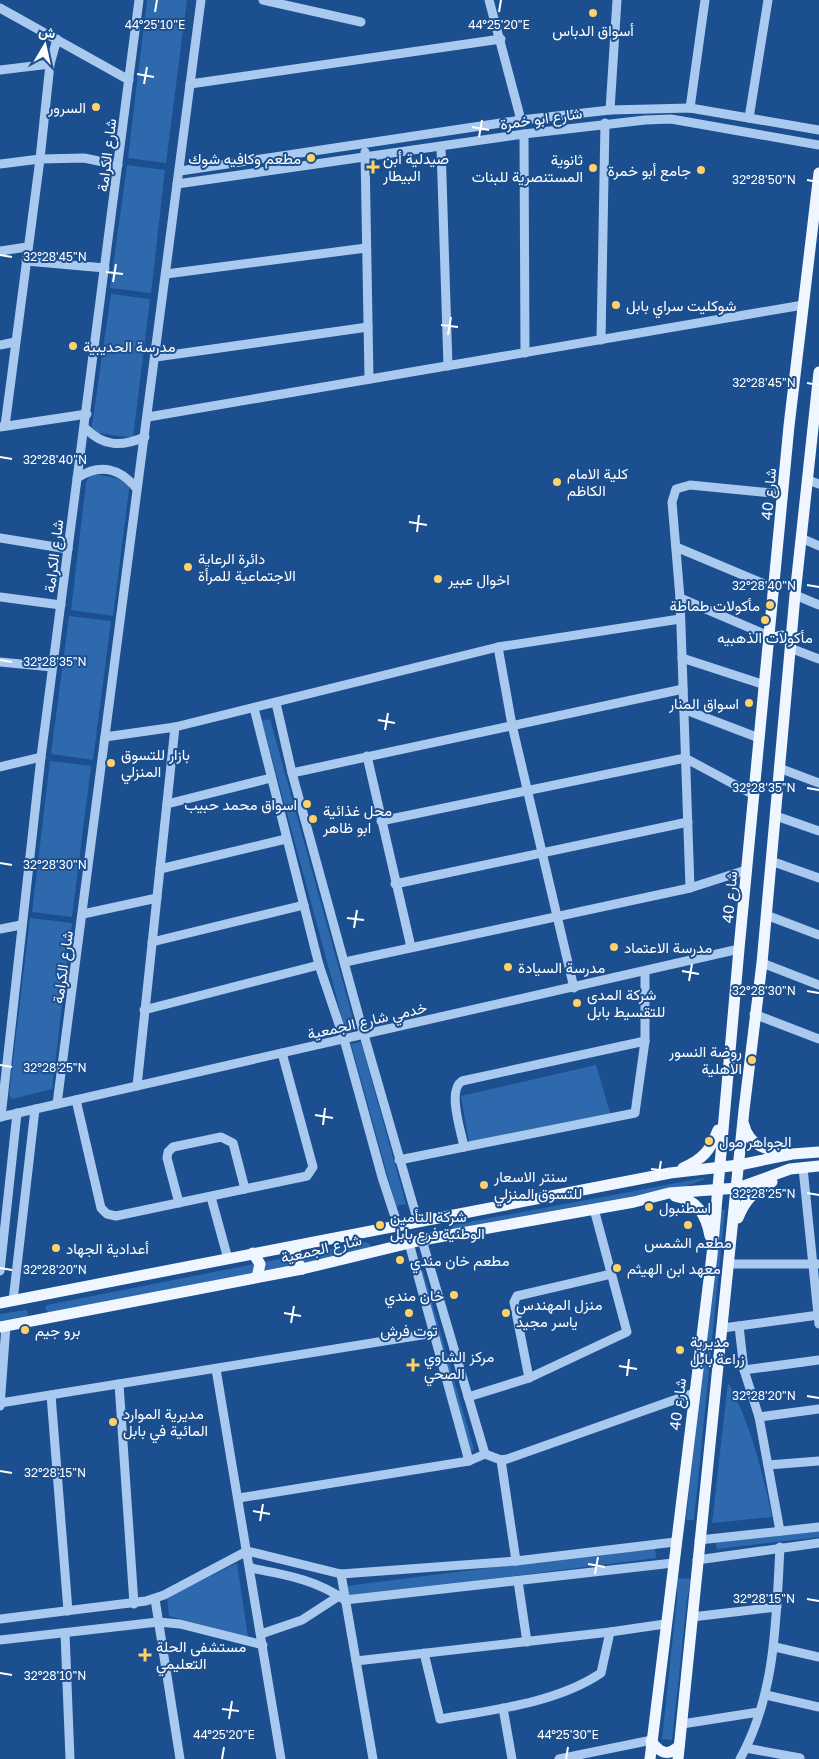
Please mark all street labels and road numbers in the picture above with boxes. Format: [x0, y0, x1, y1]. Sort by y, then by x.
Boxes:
street label: شارع ابو خمرة [499, 103, 584, 136]
street label: شارع الكرامة [93, 117, 122, 193]
street label: شارع 40 [757, 467, 782, 521]
street label: شارع الكرامة [40, 518, 69, 594]
street label: شارع 40 [718, 870, 743, 924]
street label: شارع الكرامة [48, 929, 79, 1005]
street label: خدمي شارع الجمعية [305, 997, 430, 1047]
street label: شارع الجمعية [279, 1230, 364, 1269]
street label: شارع 40 [665, 1377, 692, 1431]

